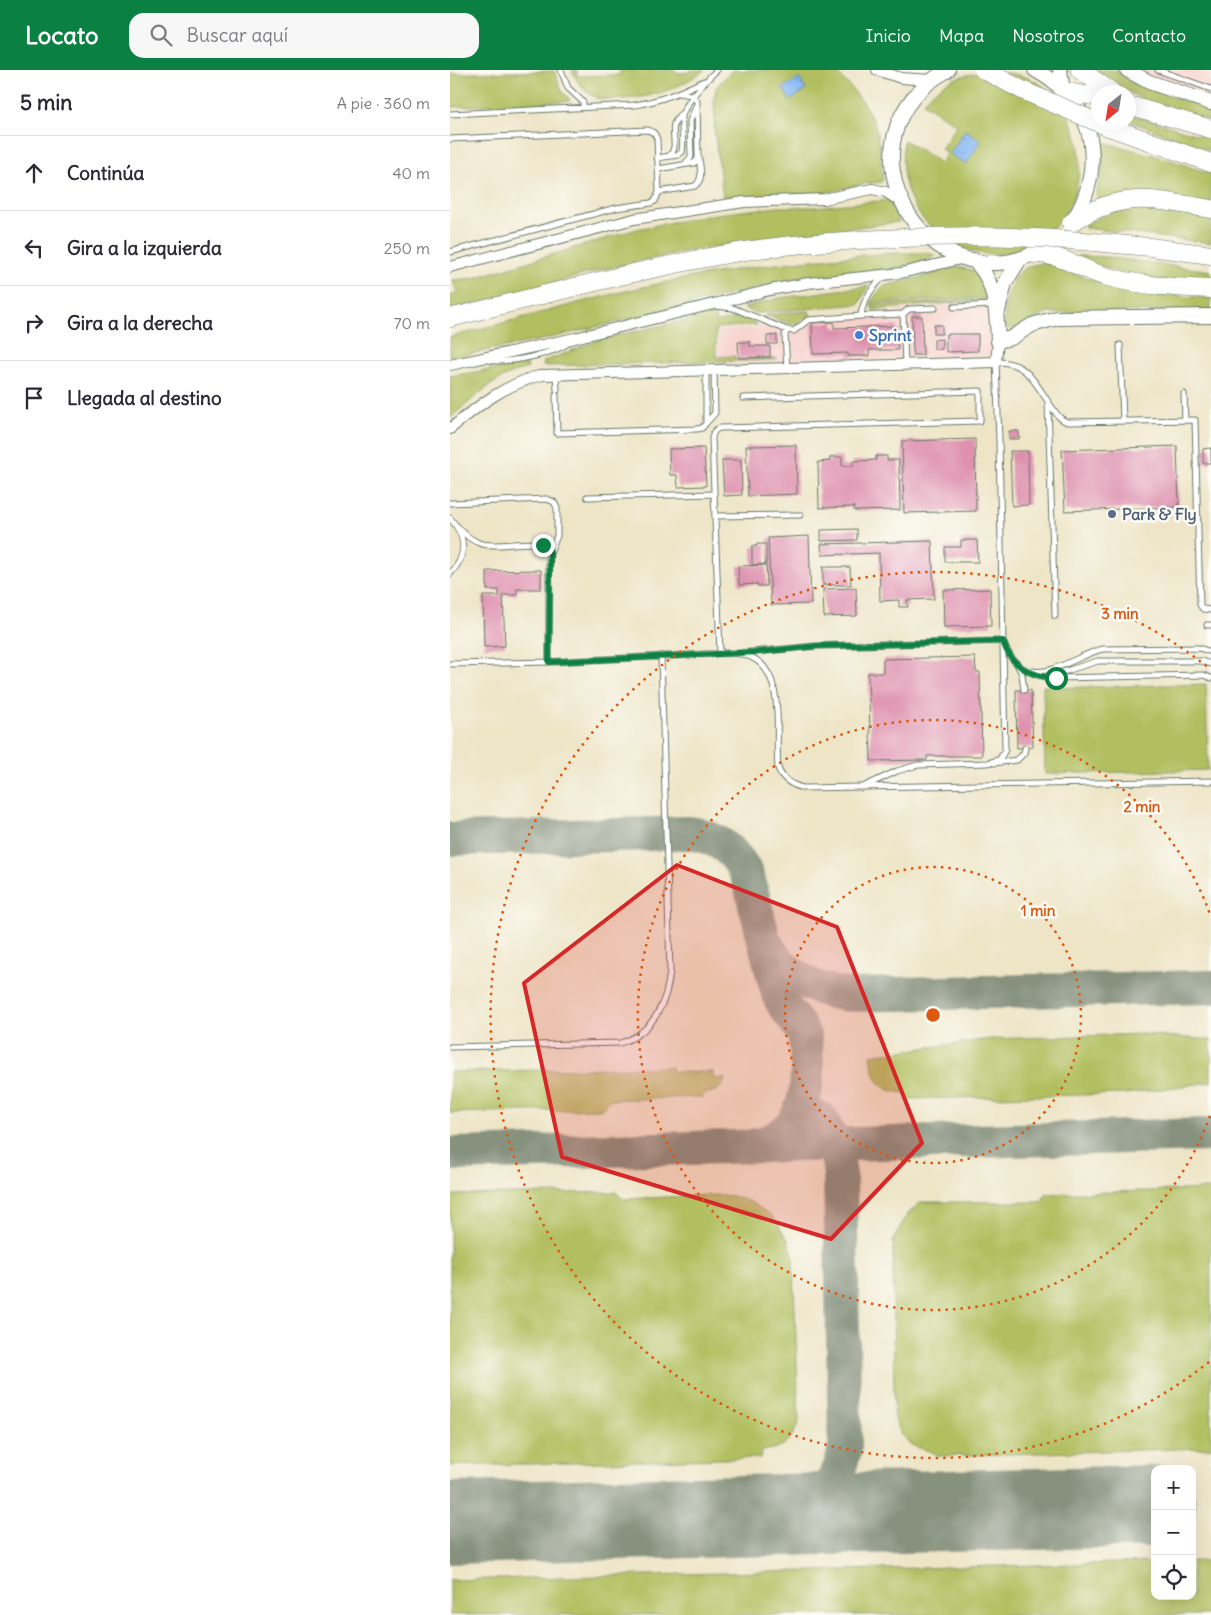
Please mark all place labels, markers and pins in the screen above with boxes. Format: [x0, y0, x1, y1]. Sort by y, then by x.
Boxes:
place label: Sprint [869, 325, 912, 346]
marker: Sprint [853, 329, 865, 341]
place label: Park & Fly [1122, 504, 1197, 525]
marker: Park & Fly [1106, 508, 1118, 520]
centre of rings [924, 1006, 942, 1024]

